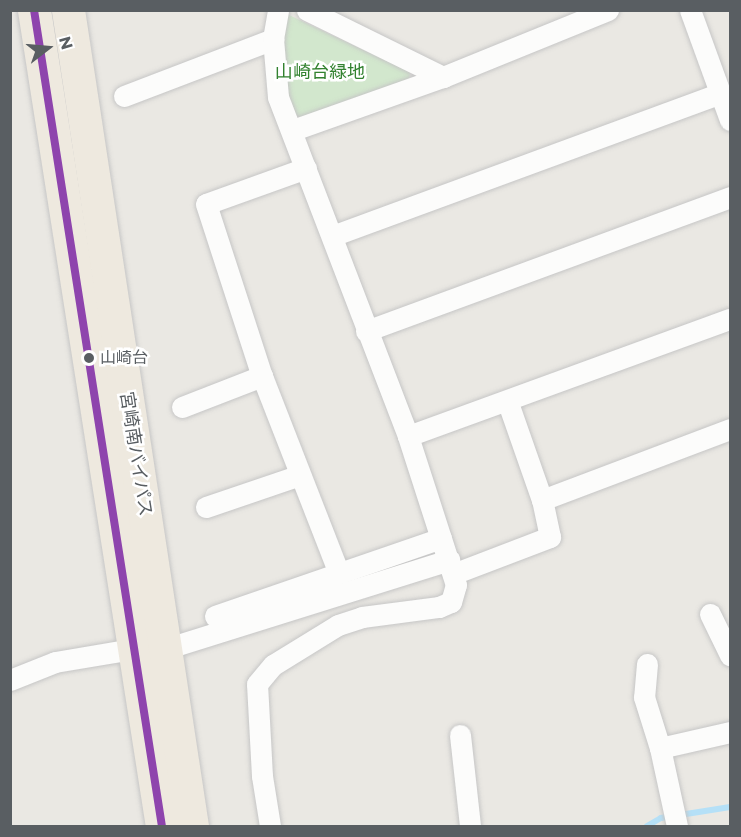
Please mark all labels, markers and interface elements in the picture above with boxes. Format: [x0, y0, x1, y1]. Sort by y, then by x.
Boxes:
north arrow [18, 18, 78, 78]
text: N [55, 34, 77, 52]
park label: 山崎台緑地 [275, 61, 365, 83]
place label: 山崎台 [100, 348, 148, 368]
marker: 山崎台 [83, 352, 95, 364]
street label: 宮崎南バイパス [115, 390, 157, 518]

